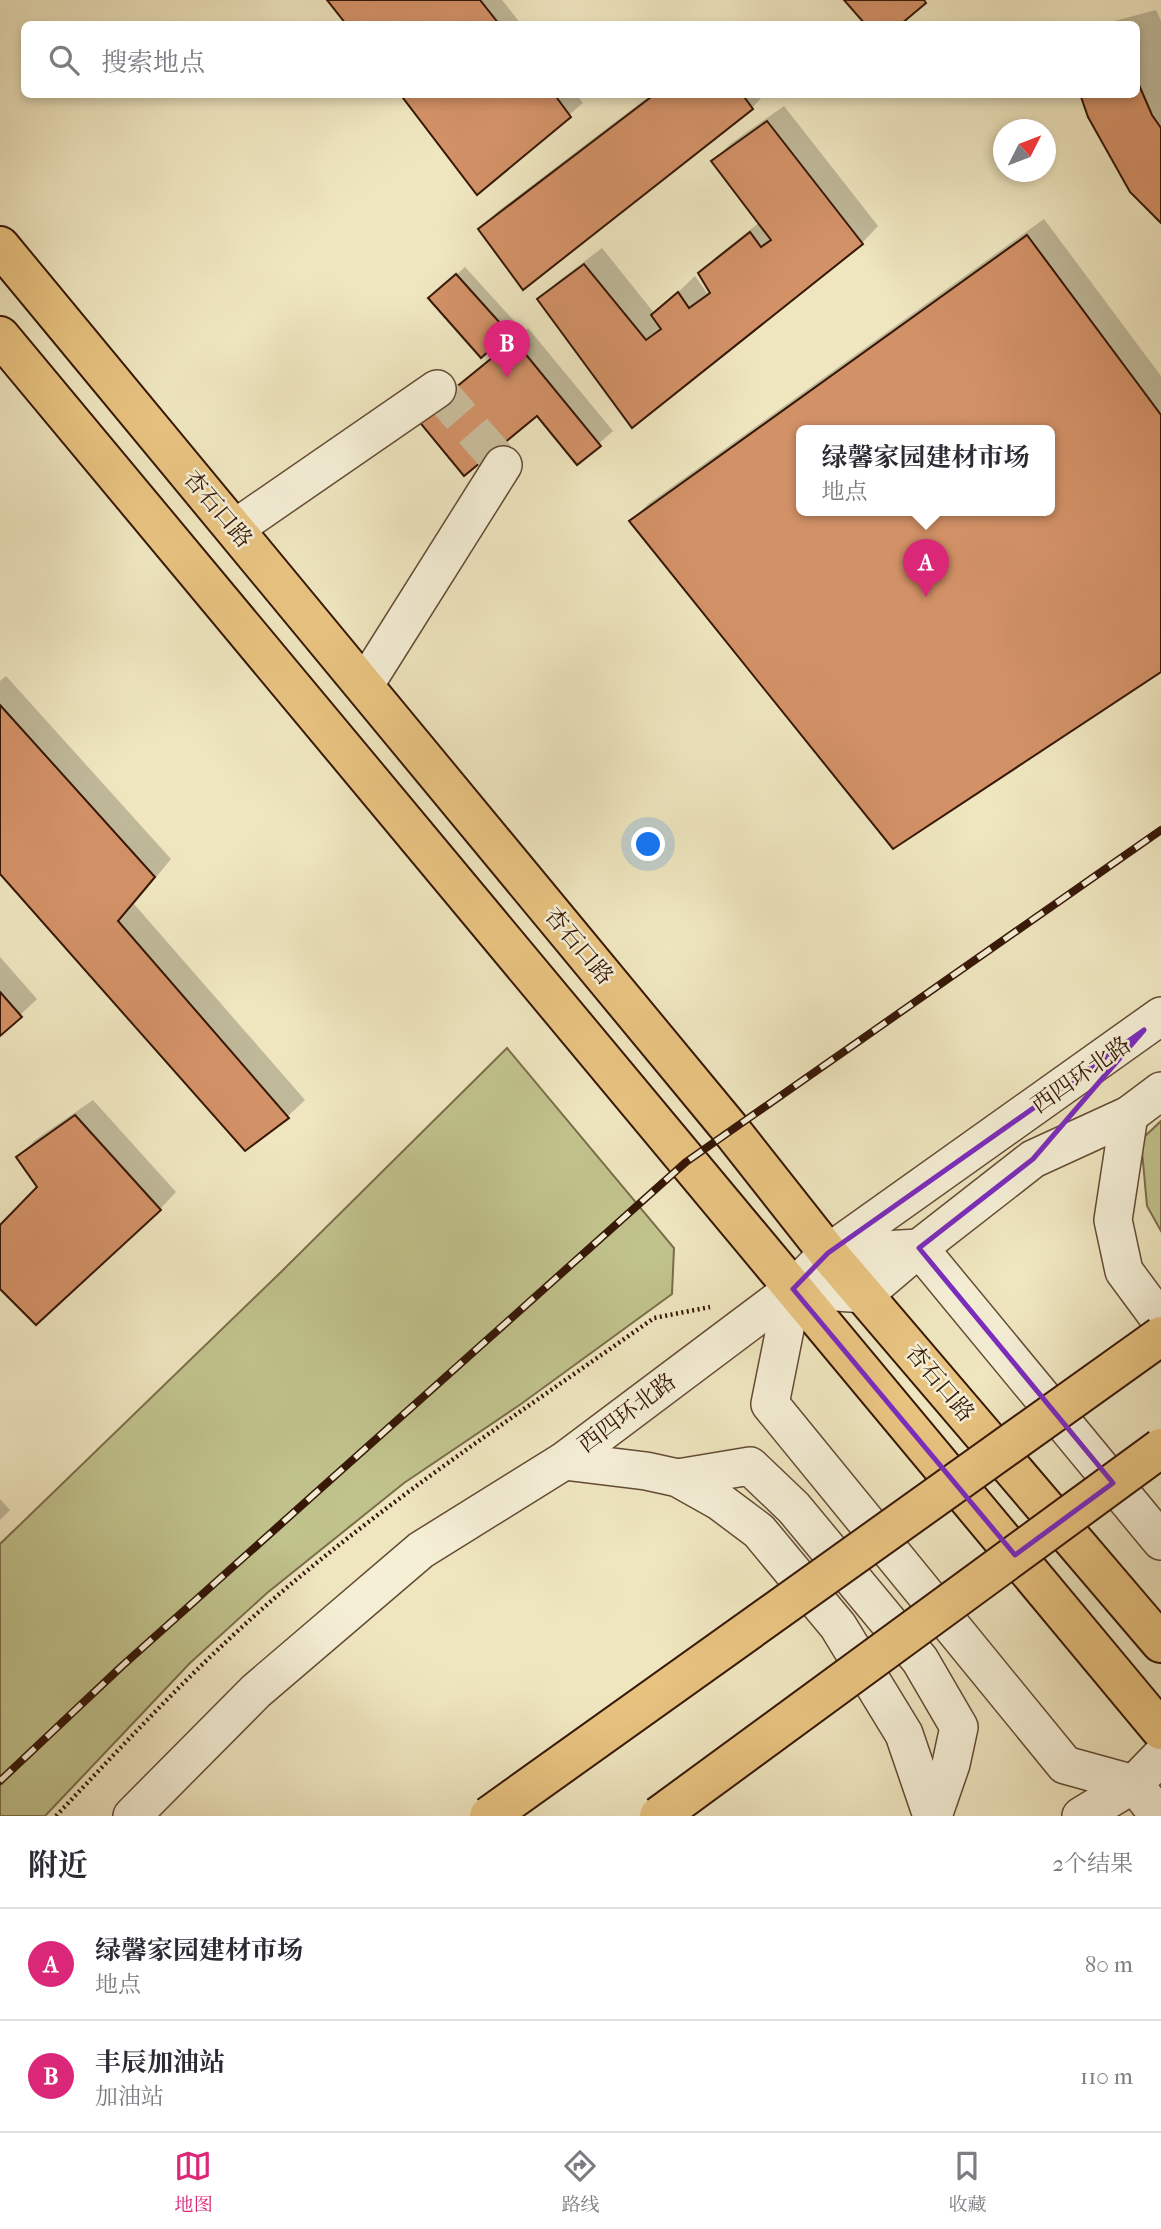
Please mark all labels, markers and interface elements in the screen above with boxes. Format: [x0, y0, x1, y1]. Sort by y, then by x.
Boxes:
search box [21, 21, 1140, 98]
icon: search [45, 41, 83, 79]
text: 搜索地点 [101, 47, 205, 78]
north arrow [993, 119, 1056, 182]
pin: B [484, 320, 530, 378]
popup [796, 425, 1055, 516]
text: 绿馨家园建材市场 [821, 442, 1030, 473]
street label: 杏石口路 [178, 465, 258, 553]
text: 地点 [821, 478, 867, 505]
pin: A [903, 539, 949, 597]
your location [631, 827, 665, 861]
street label: 杏石口路 [539, 902, 619, 990]
street label: 西四环北路 [1026, 1031, 1136, 1119]
street label: 杏石口路 [900, 1339, 980, 1427]
street label: 西四环北路 [573, 1368, 681, 1458]
text: 附近 [28, 1848, 88, 1883]
text: 2个结果 [1052, 1850, 1133, 1877]
text: 绿馨家园建材市场 [95, 1935, 303, 1966]
text: A [44, 1951, 58, 1978]
text: 80 m [1085, 1951, 1133, 1978]
text: 地点 [95, 1971, 141, 1998]
text: 丰辰加油站 [95, 2047, 225, 2078]
text: B [44, 2063, 58, 2090]
text: 110 m [1080, 2063, 1133, 2090]
text: 加油站 [95, 2083, 164, 2110]
tab: 地图 [174, 2147, 213, 2216]
tab: 路线 [561, 2147, 600, 2216]
tab: 收藏 [948, 2147, 987, 2216]

